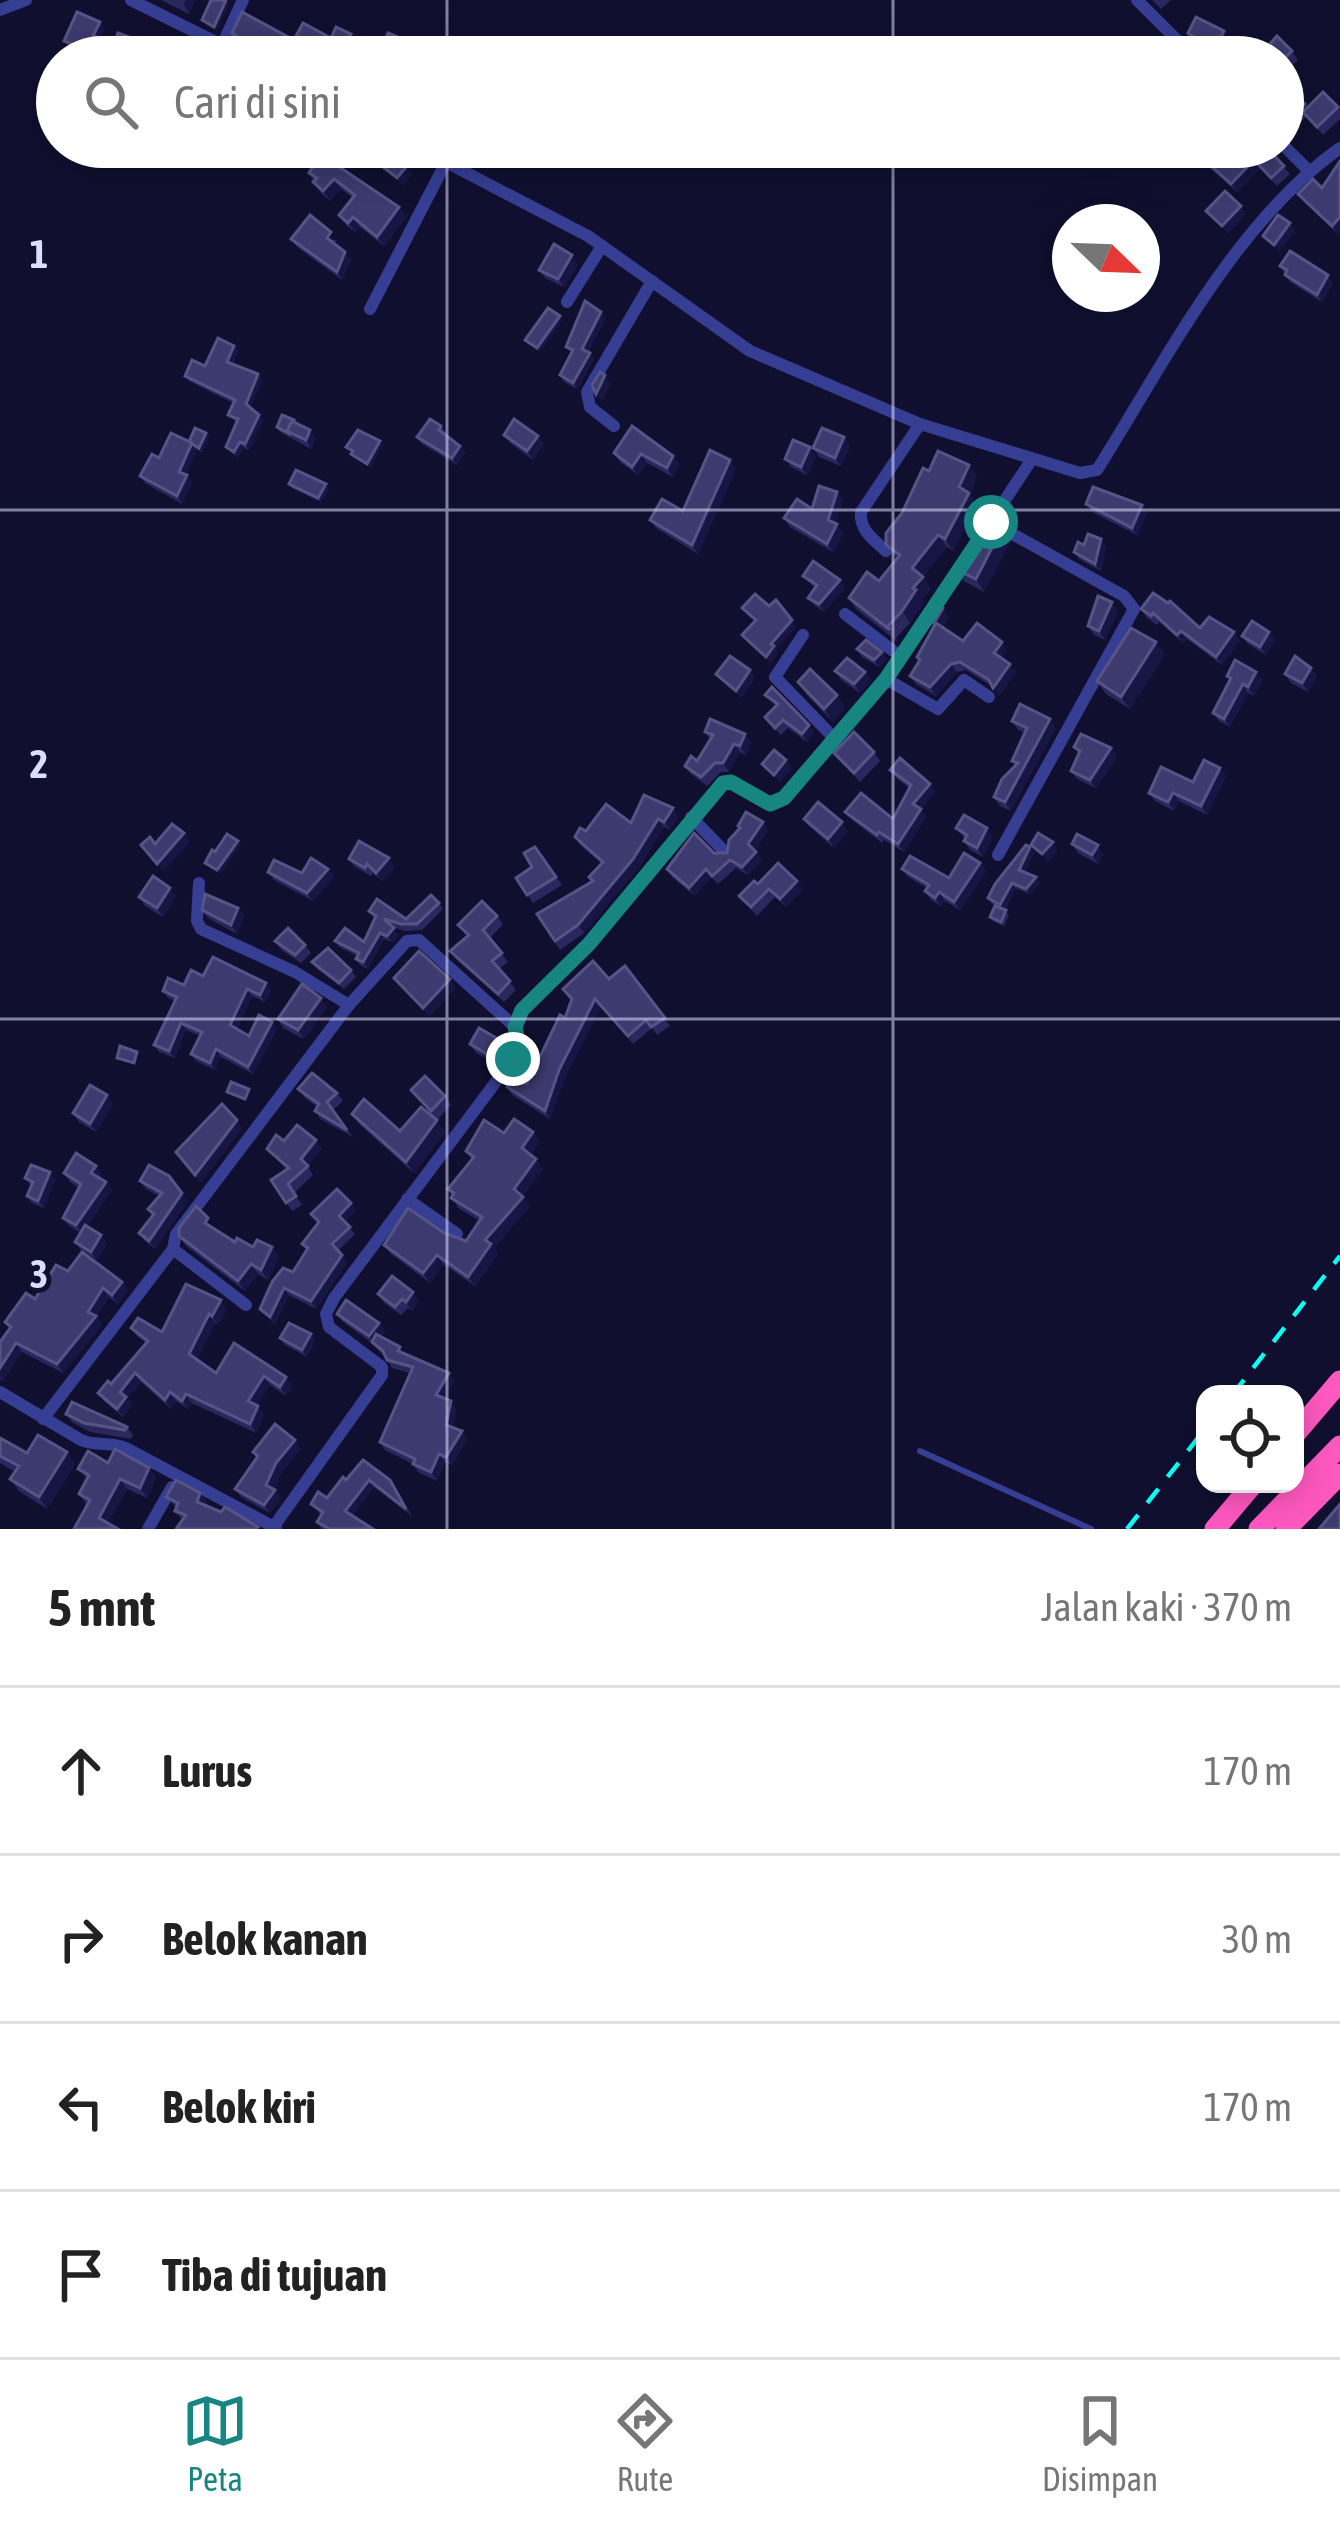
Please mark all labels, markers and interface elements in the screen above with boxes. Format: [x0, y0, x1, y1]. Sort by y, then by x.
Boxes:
search box [36, 36, 1304, 168]
icon: search [78, 69, 144, 135]
text: Cari di sini [174, 76, 341, 128]
north arrow [1052, 204, 1160, 312]
text: 1 [30, 232, 48, 276]
route start [964, 495, 1018, 549]
text: 2 [30, 742, 48, 786]
route end [486, 1032, 540, 1086]
text: 3 [30, 1252, 48, 1296]
map controls [1196, 1385, 1304, 1493]
button: locate [1196, 1385, 1304, 1493]
text: 5 mnt [48, 1578, 155, 1637]
text: Jalan kaki · 370 m [1041, 1585, 1292, 1629]
icon: ahead [48, 1738, 114, 1804]
text: Lurus [162, 1745, 252, 1797]
text: 170 m [1204, 1749, 1292, 1793]
icon: right [48, 1906, 114, 1972]
text: Belok kanan [162, 1913, 368, 1965]
text: 30 m [1222, 1917, 1292, 1961]
icon: left [48, 2074, 114, 2140]
text: Belok kiri [162, 2081, 316, 2133]
text: 170 m [1204, 2085, 1292, 2129]
icon: arrive [48, 2242, 114, 2308]
text: Tiba di tujuan [162, 2249, 387, 2301]
tab: Peta [182, 2388, 248, 2498]
tab: Rute [612, 2388, 678, 2498]
tab: Disimpan [1042, 2388, 1158, 2498]

